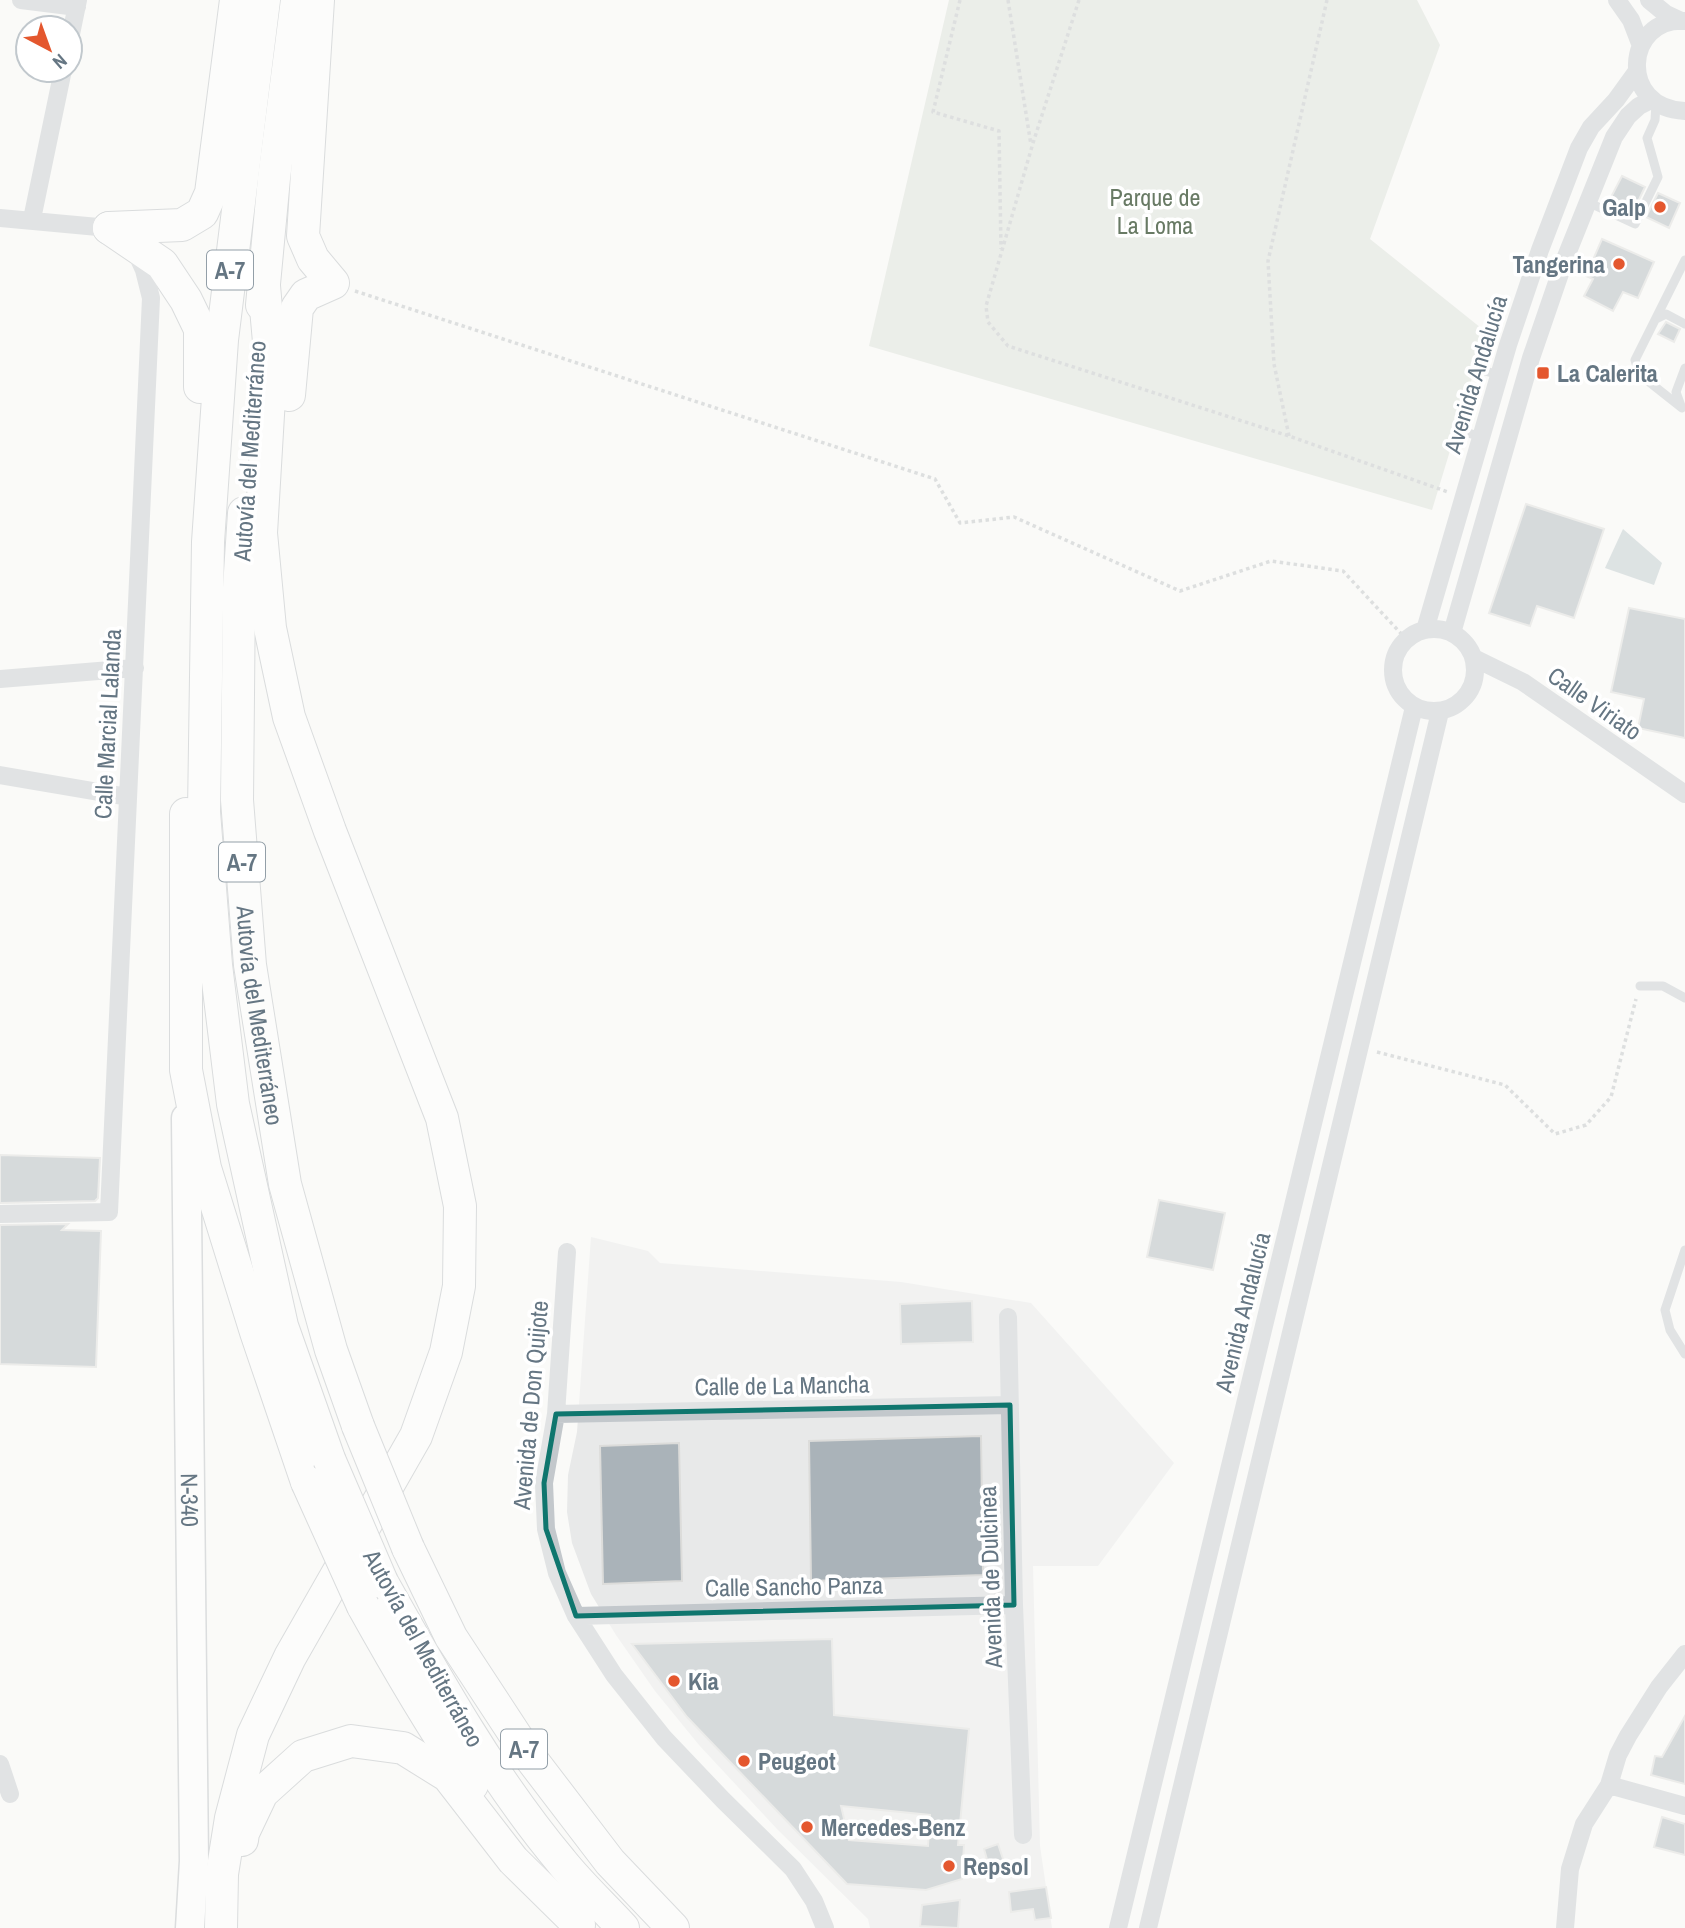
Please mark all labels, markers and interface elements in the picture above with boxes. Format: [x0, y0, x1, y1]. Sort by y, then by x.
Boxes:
north arrow [14, 14, 84, 84]
text: N [47, 48, 73, 75]
park label: Parque de La Loma [1110, 181, 1200, 241]
place label: Galp [1602, 191, 1646, 223]
marker: Galp [1652, 199, 1668, 215]
place label: Tangerina [1512, 248, 1605, 280]
road number: A-7 [207, 250, 253, 290]
marker: Tangerina [1611, 256, 1627, 272]
street label: Avenida Andalucía [1435, 291, 1514, 458]
street label: Autovía del Mediterráneo [225, 340, 273, 563]
place label: La Calerita [1557, 357, 1658, 389]
marker: La Calerita [1535, 365, 1551, 381]
street label: Calle Marcial Lalanda [86, 628, 128, 820]
street label: Calle Viriato [1542, 659, 1648, 747]
road number: A-7 [219, 842, 265, 882]
street label: Autovía del Mediterráneo [229, 904, 291, 1127]
street label: Avenida Andalucía [1206, 1229, 1277, 1396]
street label: Avenida de Don Quijote [505, 1299, 555, 1512]
street label: Calle de La Mancha [694, 1367, 870, 1403]
street label: N-340 [174, 1473, 206, 1527]
street label: Avenida de Dulcinea [971, 1485, 1009, 1670]
street label: Autovía del Mediterráneo [356, 1543, 492, 1752]
street label: Calle Sancho Panza [705, 1568, 883, 1604]
place label: Kia [688, 1665, 719, 1697]
marker: Kia [666, 1673, 682, 1689]
road number: A-7 [501, 1730, 547, 1768]
place label: Peugeot [758, 1745, 836, 1777]
marker: Peugeot [736, 1753, 752, 1769]
place label: Mercedes-Benz [821, 1811, 966, 1843]
marker: Mercedes-Benz [799, 1819, 815, 1835]
place label: Repsol [963, 1850, 1029, 1882]
marker: Repsol [941, 1858, 957, 1874]

